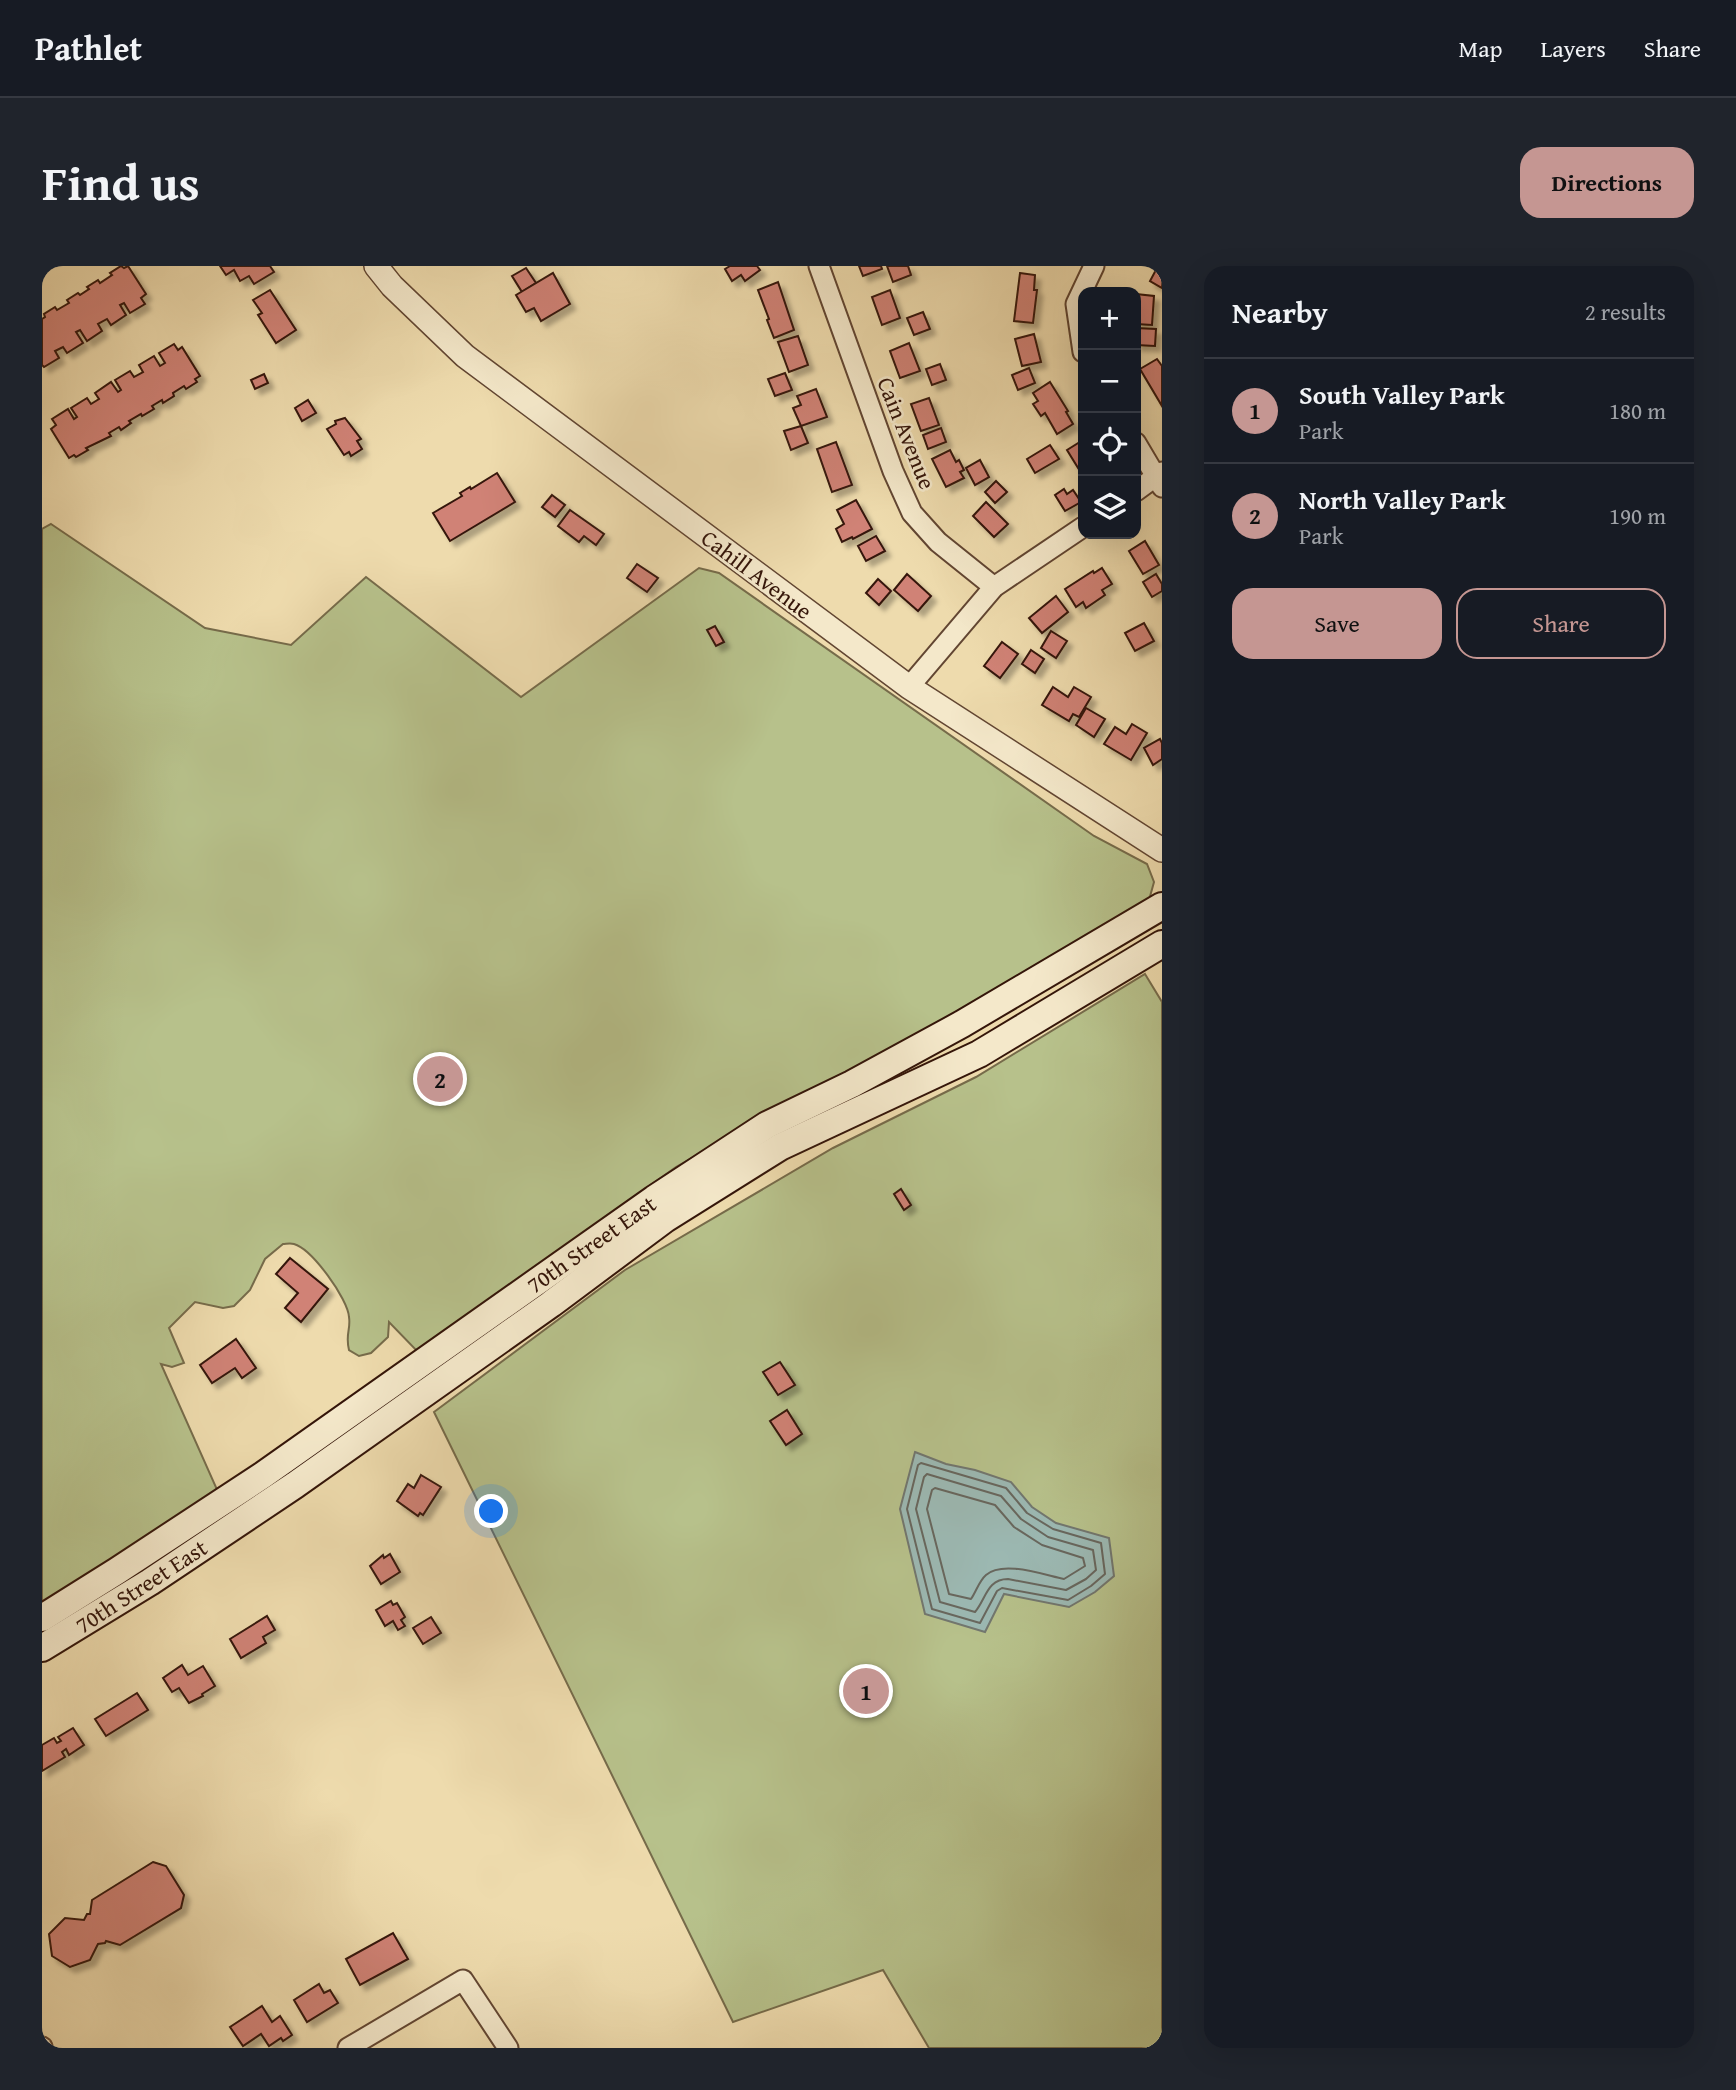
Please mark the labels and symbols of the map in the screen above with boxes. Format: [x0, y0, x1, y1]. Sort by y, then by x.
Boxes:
street label: Cain Avenue [870, 372, 944, 494]
street label: Cahill Avenue [695, 521, 819, 627]
pin: 2 [417, 1053, 463, 1105]
street label: 70th Street East [520, 1187, 662, 1301]
your location [474, 1494, 508, 1528]
street label: 70th Street East [69, 1531, 213, 1641]
pin: 1 [843, 1665, 889, 1717]

